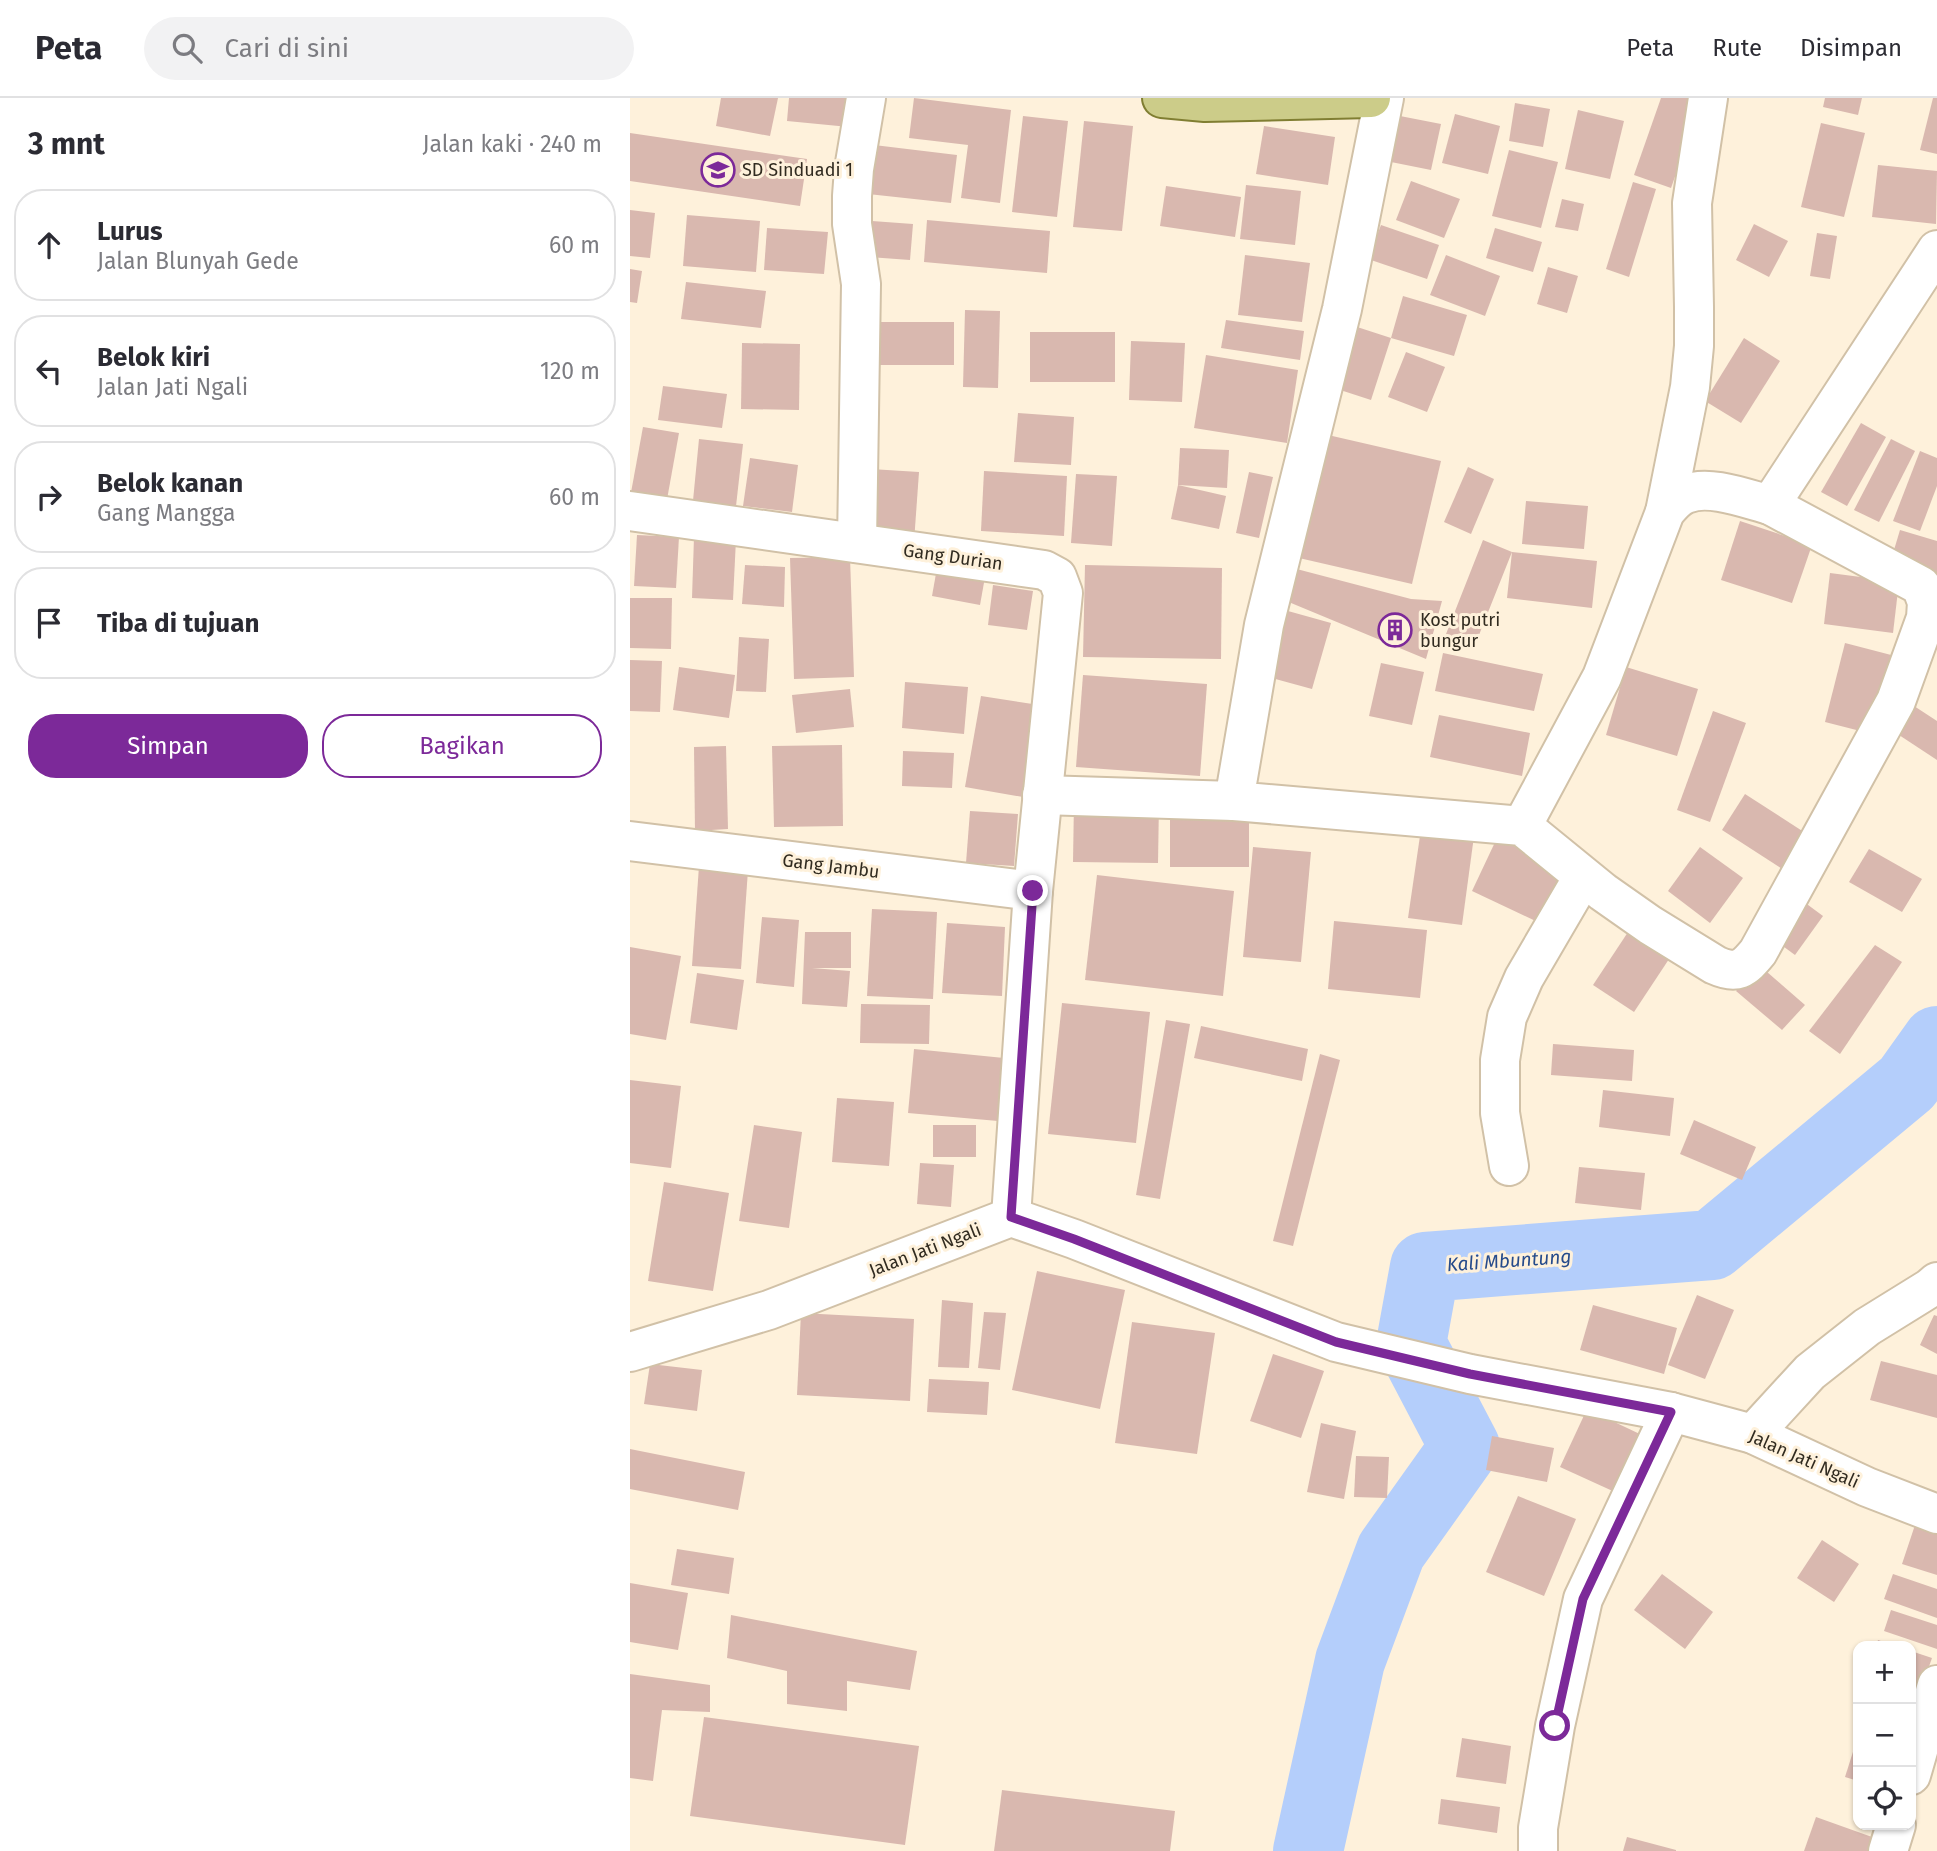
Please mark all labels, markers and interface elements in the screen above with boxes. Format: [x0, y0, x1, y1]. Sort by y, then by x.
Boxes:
search box [144, 17, 634, 80]
text: Peta [35, 28, 102, 68]
icon: search [168, 29, 206, 67]
text: Cari di sini [224, 33, 349, 64]
text: Peta [1626, 34, 1674, 62]
text: Rute [1712, 34, 1762, 62]
text: Disimpan [1800, 34, 1902, 62]
text: 3 mnt [28, 126, 105, 162]
text: Jalan kaki · 240 m [422, 130, 602, 158]
school or university icon: SD Sinduadi 1 [699, 151, 737, 189]
place label: SD Sinduadi 1 [742, 159, 853, 181]
text: Lurus [97, 216, 163, 247]
icon: ahead [30, 226, 68, 264]
text: 60 m [549, 231, 600, 259]
text: Jalan Blunyah Gede [97, 247, 299, 275]
text: Belok kiri [97, 342, 210, 373]
icon: left [30, 352, 68, 390]
text: 120 m [540, 357, 600, 385]
text: Jalan Jati Ngali [97, 373, 248, 401]
text: Belok kanan [97, 468, 243, 499]
icon: right [30, 478, 68, 516]
text: 60 m [549, 483, 600, 511]
text: Gang Mangga [97, 499, 235, 527]
street label: Gang Durian [902, 539, 1004, 575]
icon: arrive [30, 604, 68, 642]
text: Tiba di tujuan [97, 608, 259, 639]
place label: Kost putri bungur [1420, 609, 1500, 652]
building icon: Kost putri bungur [1376, 611, 1414, 649]
button: Simpan [28, 714, 308, 778]
button: Bagikan [322, 714, 602, 778]
street label: Gang Jambu [781, 849, 881, 883]
route end [1017, 875, 1048, 906]
street label: Jalan Jati Ngali [866, 1219, 984, 1281]
water label: Kali Mbuntung [1446, 1245, 1572, 1276]
street label: Jalan Jati Ngali [1745, 1425, 1863, 1493]
map controls [1853, 1641, 1916, 1830]
button: + [1853, 1641, 1916, 1704]
button: − [1853, 1704, 1916, 1767]
route start [1539, 1710, 1570, 1741]
button: locate [1853, 1767, 1916, 1830]

